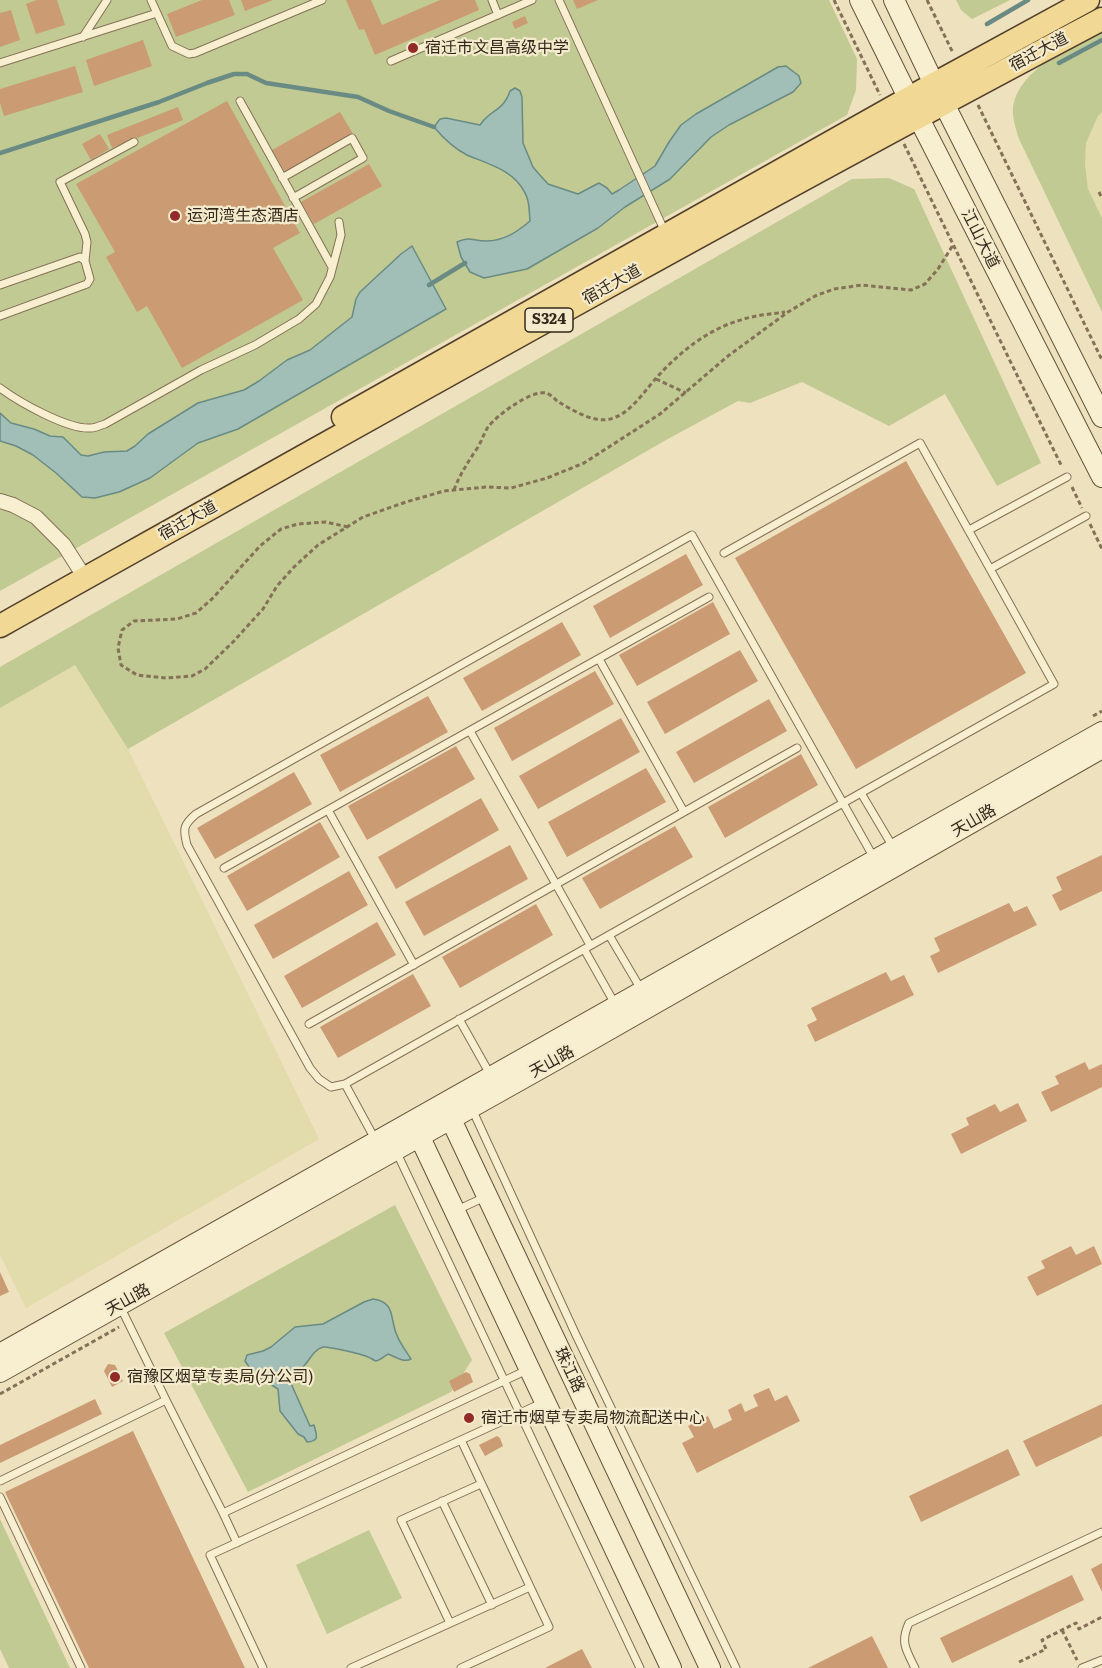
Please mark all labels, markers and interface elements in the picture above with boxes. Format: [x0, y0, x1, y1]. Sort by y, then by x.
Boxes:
street label: 宿迁大道 [1006, 29, 1072, 75]
place label: 宿迁市文昌高级中学 [425, 38, 569, 58]
marker: 宿迁市文昌高级中学 [406, 41, 420, 55]
place label: 运河湾生态酒店 [187, 206, 299, 226]
street label: 江山大道 [957, 206, 1003, 272]
marker: 运河湾生态酒店 [168, 209, 182, 223]
street label: 宿迁大道 [579, 261, 645, 309]
road number: S324 [525, 308, 573, 332]
street label: 宿迁大道 [155, 497, 221, 545]
street label: 天山路 [948, 801, 1000, 841]
street label: 天山路 [526, 1042, 578, 1082]
street label: 天山路 [102, 1280, 154, 1320]
street label: 珠江路 [550, 1344, 588, 1396]
place label: 宿豫区烟草专卖局(分公司) [127, 1367, 314, 1387]
marker: 宿豫区烟草专卖局(分公司) [108, 1370, 122, 1384]
place label: 宿迁市烟草专卖局物流配送中心 [481, 1408, 705, 1428]
marker: 宿迁市烟草专卖局物流配送中心 [462, 1411, 476, 1425]

